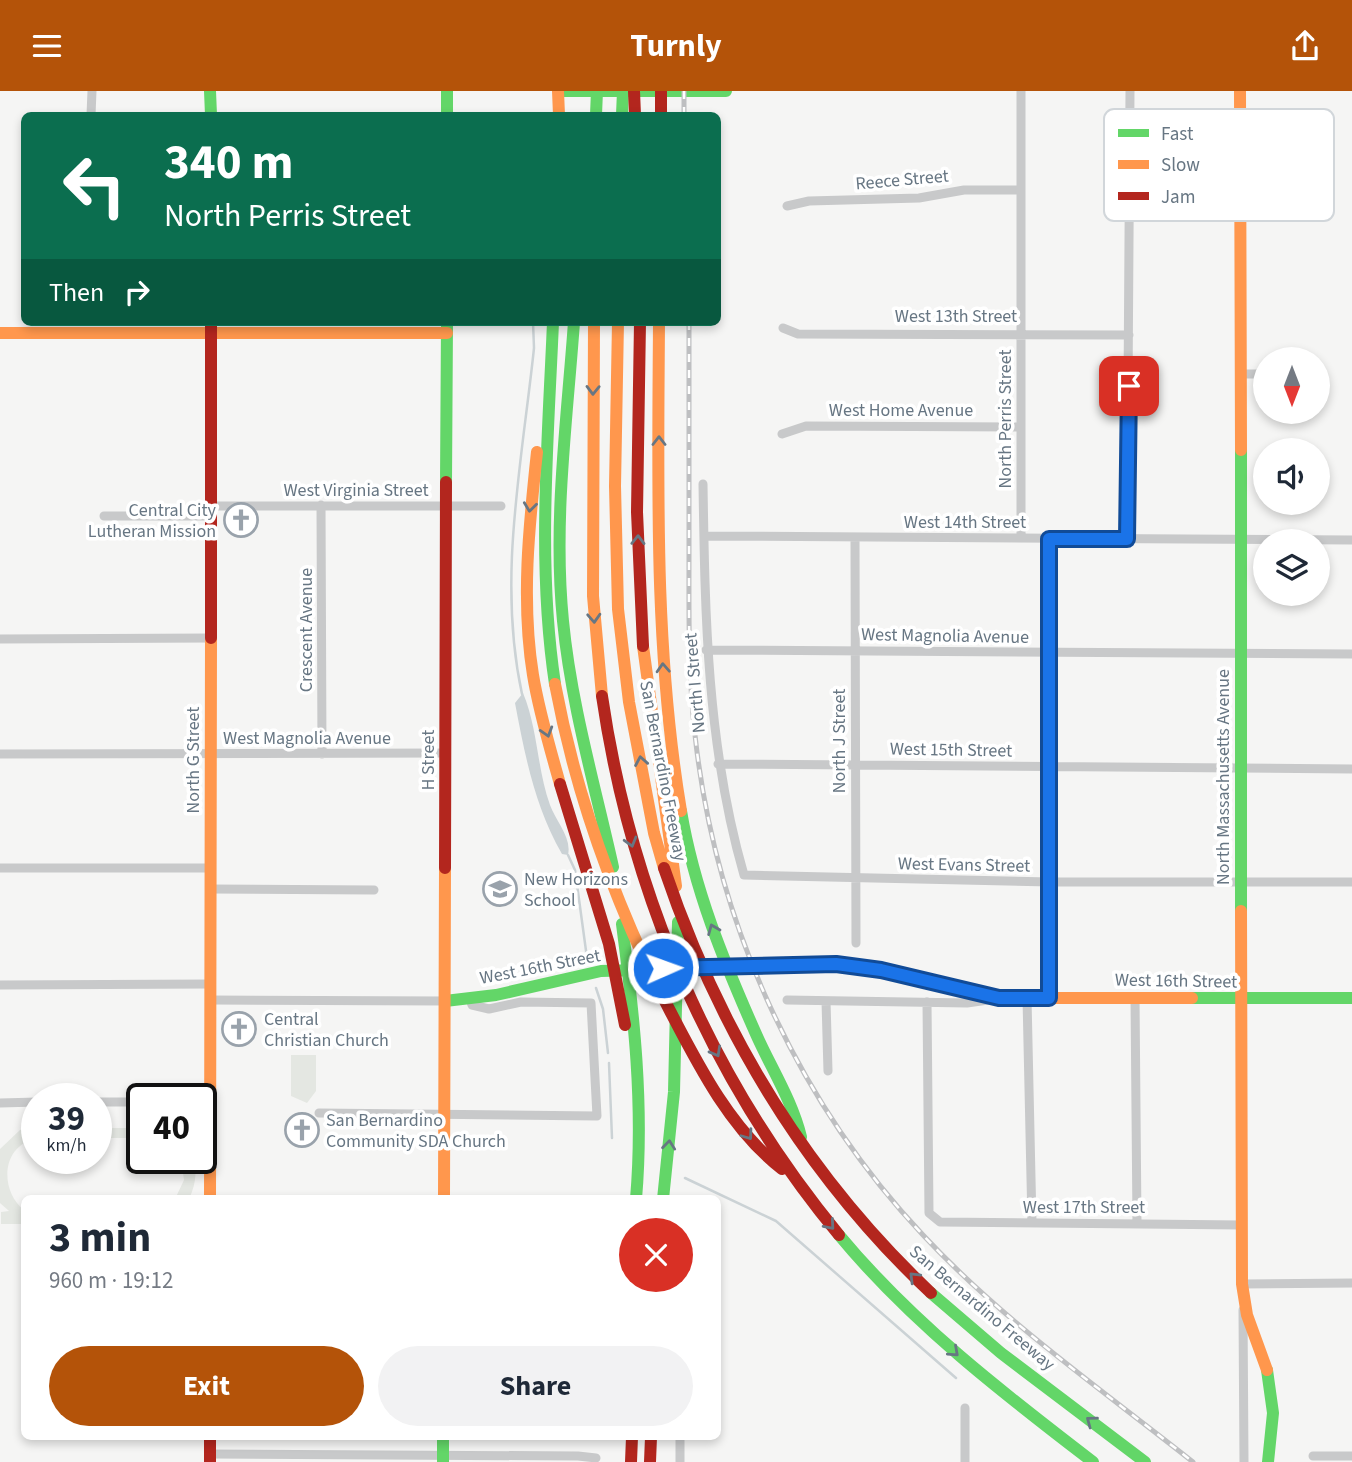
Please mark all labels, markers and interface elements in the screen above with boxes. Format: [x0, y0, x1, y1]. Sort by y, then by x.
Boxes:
text: Turnly [630, 23, 722, 69]
icon: menu [28, 27, 66, 65]
icon: share [1286, 27, 1324, 65]
legend [1104, 109, 1334, 221]
text: Fast [1161, 121, 1194, 148]
text: 340 m [164, 128, 293, 198]
icon: left [49, 140, 140, 231]
text: Slow [1161, 152, 1200, 179]
street label: Reece Street [854, 163, 950, 197]
text: Jam [1161, 184, 1195, 211]
text: North Perris Street [164, 193, 411, 239]
icon: right [118, 273, 156, 311]
text: Then [49, 274, 104, 311]
street label: West 13th Street [895, 304, 1017, 329]
north arrow [1253, 347, 1330, 423]
map controls [1253, 347, 1330, 606]
street label: North Perris Street [993, 350, 1018, 488]
pin [1099, 356, 1159, 416]
icon: arrive [1110, 367, 1148, 405]
one-way arrow [585, 385, 601, 396]
street label: West Home Avenue [829, 398, 973, 423]
one-way arrow [651, 435, 667, 445]
button: sound [1253, 438, 1330, 515]
street label: West Virginia Street [283, 478, 429, 503]
place label: Central City Lutheran Mission [88, 498, 217, 544]
church icon: Central City Lutheran Mission [222, 501, 260, 539]
one-way arrow [523, 501, 538, 513]
street label: West 14th Street [904, 510, 1026, 535]
button: layers [1253, 529, 1330, 606]
one-way arrow [630, 534, 646, 545]
street label: Crescent Avenue [294, 568, 319, 692]
one-way arrow [587, 612, 602, 623]
street label: West Magnolia Avenue [861, 622, 1029, 650]
street label: North I Street [678, 632, 712, 734]
one-way arrow [656, 662, 671, 673]
street label: North Massachusetts Avenue [1211, 669, 1236, 885]
street label: San Bernardino Freeway [633, 679, 693, 864]
street label: North J Street [827, 689, 852, 793]
street label: North G Street [181, 707, 206, 813]
street label: West Magnolia Avenue [223, 726, 391, 751]
one-way arrow [538, 726, 553, 738]
street label: H Street [416, 730, 441, 790]
street label: West 15th Street [890, 736, 1012, 764]
one-way arrow [634, 755, 649, 767]
one-way arrow [623, 835, 637, 847]
street label: West Evans Street [898, 851, 1030, 879]
place label: New Horizons School [524, 867, 628, 913]
school or university icon: New Horizons School [481, 870, 519, 908]
one-way arrow [708, 923, 722, 935]
position arrow [626, 931, 700, 1005]
street label: West 16th Street [478, 943, 602, 991]
street label: West 16th Street [1115, 967, 1237, 995]
place label: Central Christian Church [264, 1007, 389, 1053]
church icon: Central Christian Church [220, 1010, 258, 1048]
one-way arrow [708, 1045, 721, 1057]
speed limit sign: 40 [126, 1083, 217, 1174]
text: 39 [48, 1094, 85, 1144]
place label: San Bernardino Community SDA Church [326, 1108, 506, 1154]
church icon: San Bernardino Community SDA Church [283, 1111, 321, 1149]
one-way arrow [740, 1127, 752, 1140]
text: km/h [47, 1133, 86, 1158]
one-way arrow [661, 1139, 676, 1151]
street label: West 17th Street [1023, 1195, 1145, 1220]
text: 3 min [49, 1208, 151, 1268]
one-way arrow [821, 1217, 834, 1230]
button: close [619, 1218, 693, 1292]
street label: San Bernardino Freeway [904, 1240, 1061, 1377]
text: 960 m · 19:12 [49, 1264, 173, 1297]
one-way arrow [910, 1273, 923, 1286]
one-way arrow [946, 1343, 959, 1356]
button: Exit [49, 1346, 364, 1426]
button: Share [378, 1346, 693, 1426]
one-way arrow [1086, 1416, 1099, 1429]

